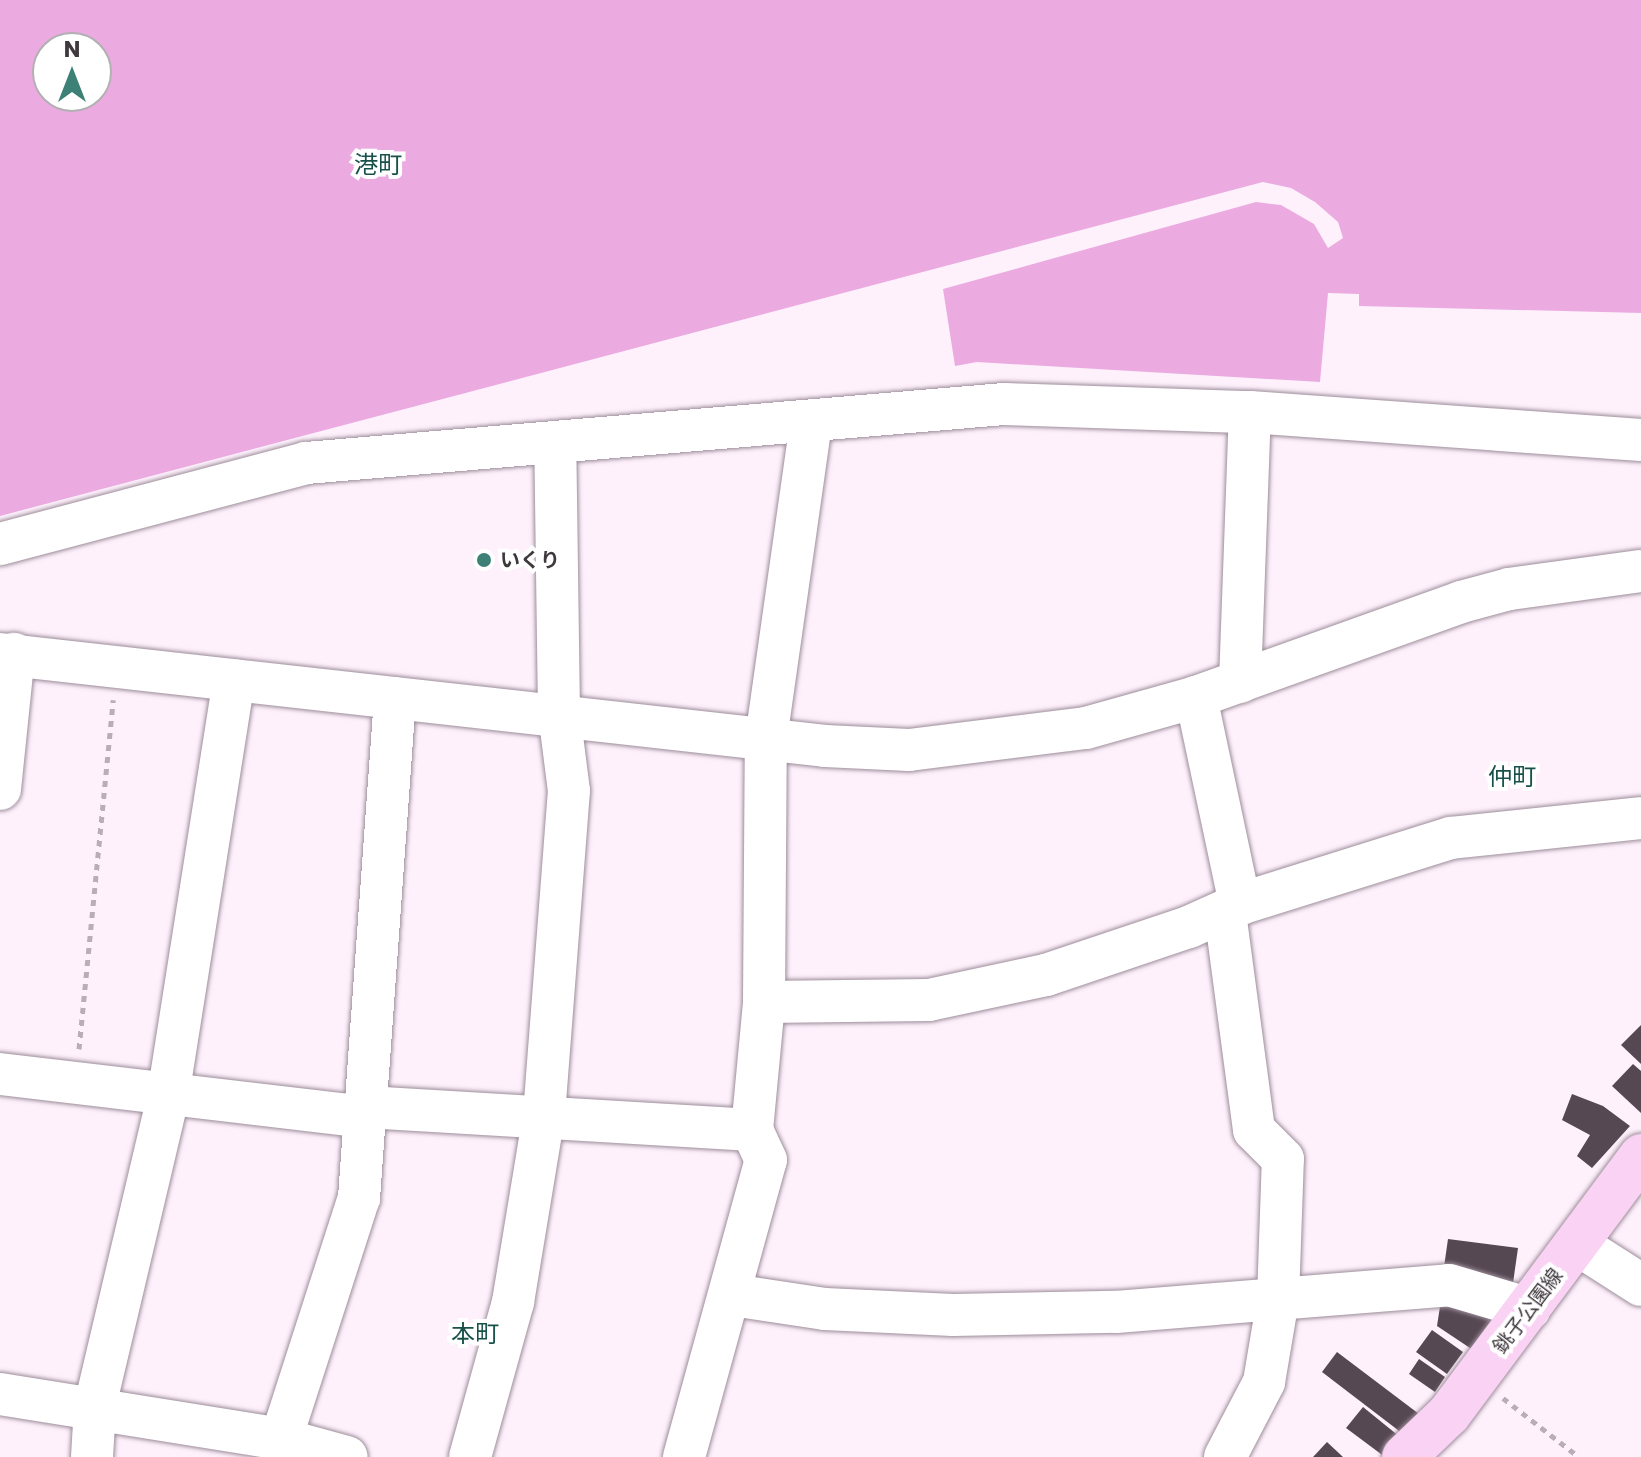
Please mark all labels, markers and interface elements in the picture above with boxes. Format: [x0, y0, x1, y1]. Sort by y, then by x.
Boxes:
north arrow [32, 32, 112, 112]
text: N [64, 34, 80, 65]
district label: 港町 [354, 151, 402, 179]
place label: いくり [500, 548, 560, 572]
marker: いくり [475, 551, 493, 569]
district label: 仲町 [1488, 763, 1536, 791]
street label: 銚子公園線 [1488, 1264, 1568, 1358]
district label: 本町 [451, 1320, 499, 1348]

